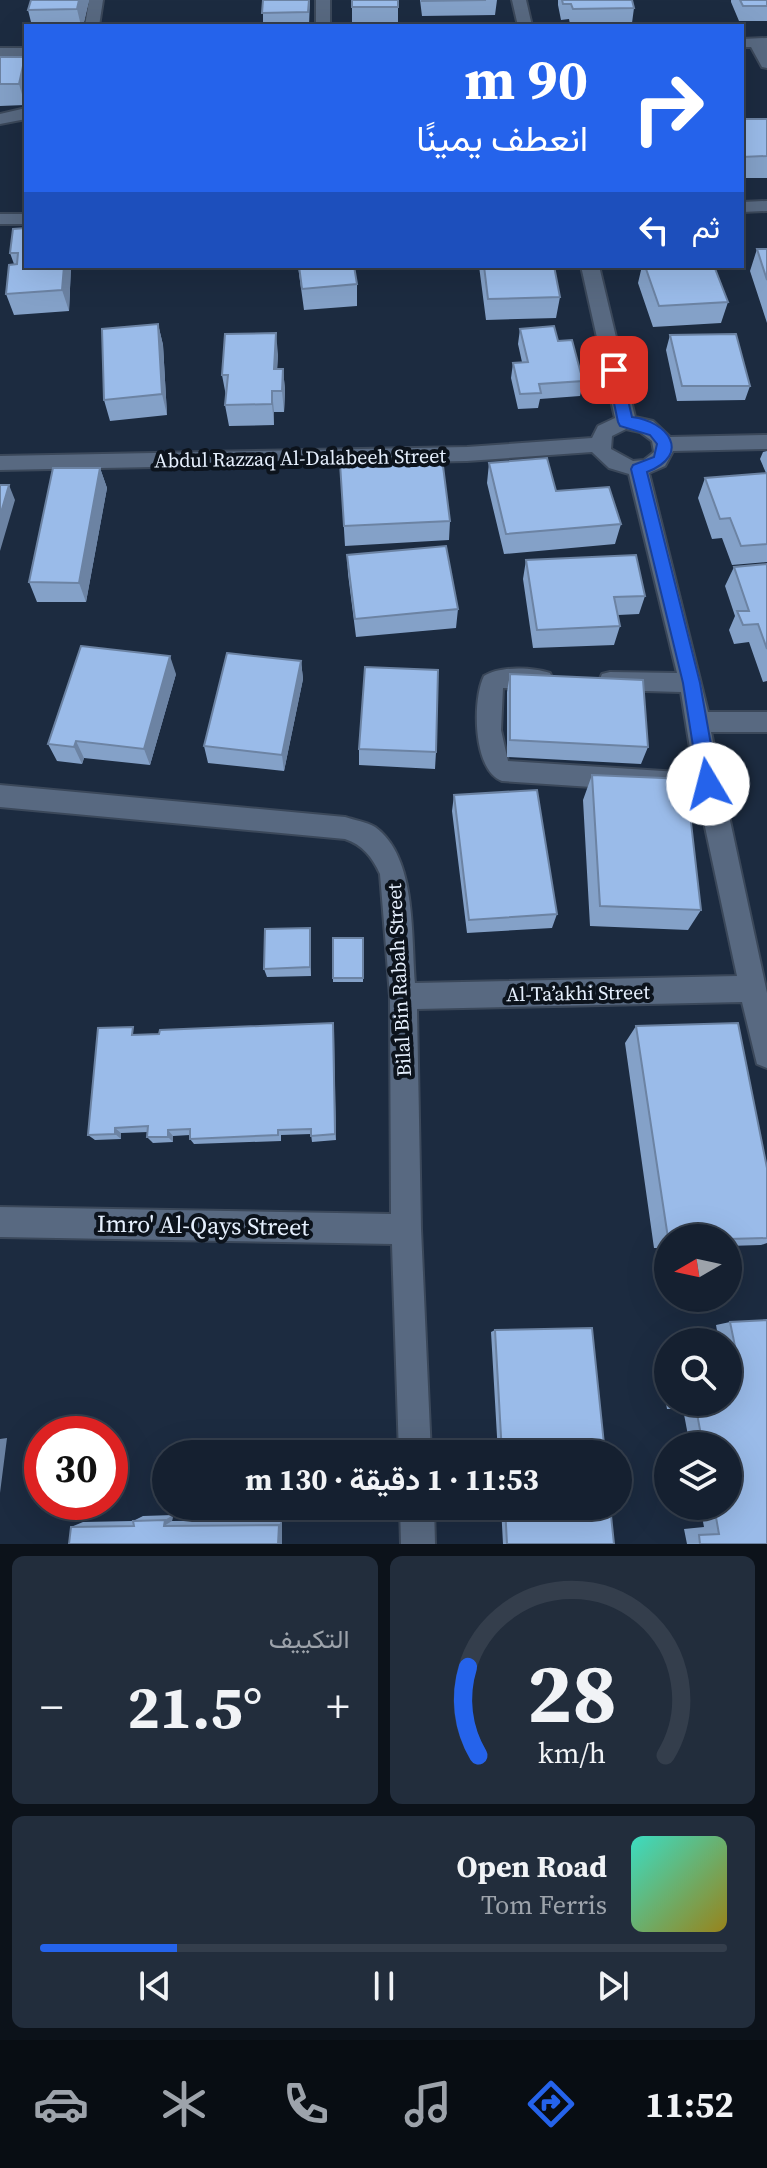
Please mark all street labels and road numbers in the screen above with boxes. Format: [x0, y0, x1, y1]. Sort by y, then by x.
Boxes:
street label: Abdul Razzaq Al-Dalabeeh Street [154, 441, 447, 475]
street label: Bilal Bin Rabah Street [380, 882, 418, 1077]
street label: Al-Ta’akhi Street [506, 978, 651, 1008]
street label: Imro' Al-Qays Street [96, 1207, 310, 1243]

